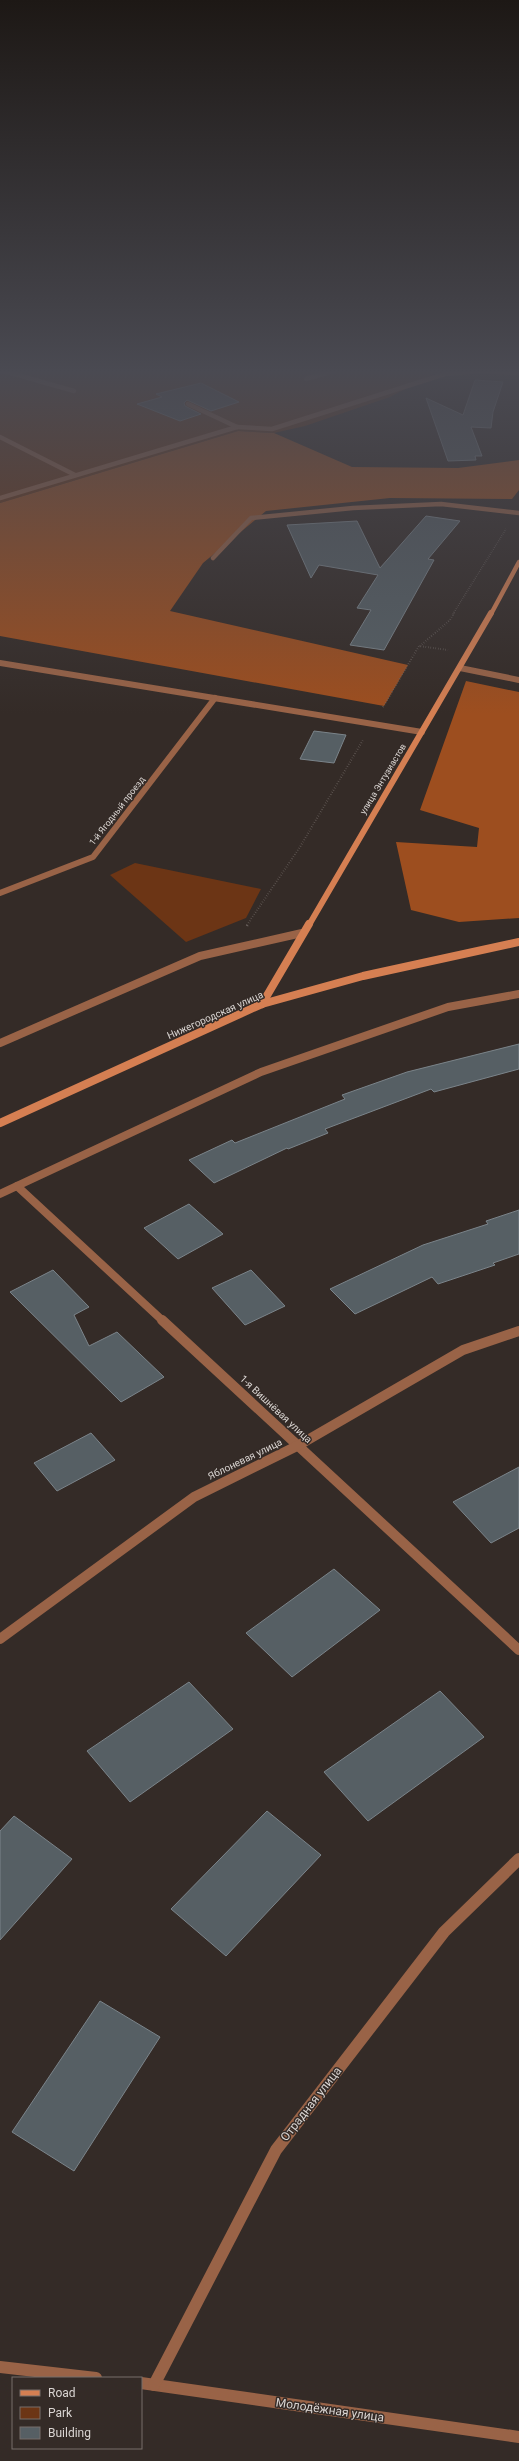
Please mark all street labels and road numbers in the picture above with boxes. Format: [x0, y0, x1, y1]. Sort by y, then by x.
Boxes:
street label: улица Энтузиастов [358, 742, 408, 816]
street label: 1-й Ягодный проезд [87, 774, 147, 847]
street label: Нижегородская улица [165, 989, 265, 1041]
street label: 1-я Вишнёвая улица [238, 1373, 314, 1445]
street label: Яблоневая улица [206, 1436, 284, 1482]
street label: Отрадная улица [278, 2064, 344, 2144]
street label: Молодёжная улица [275, 2395, 385, 2425]

